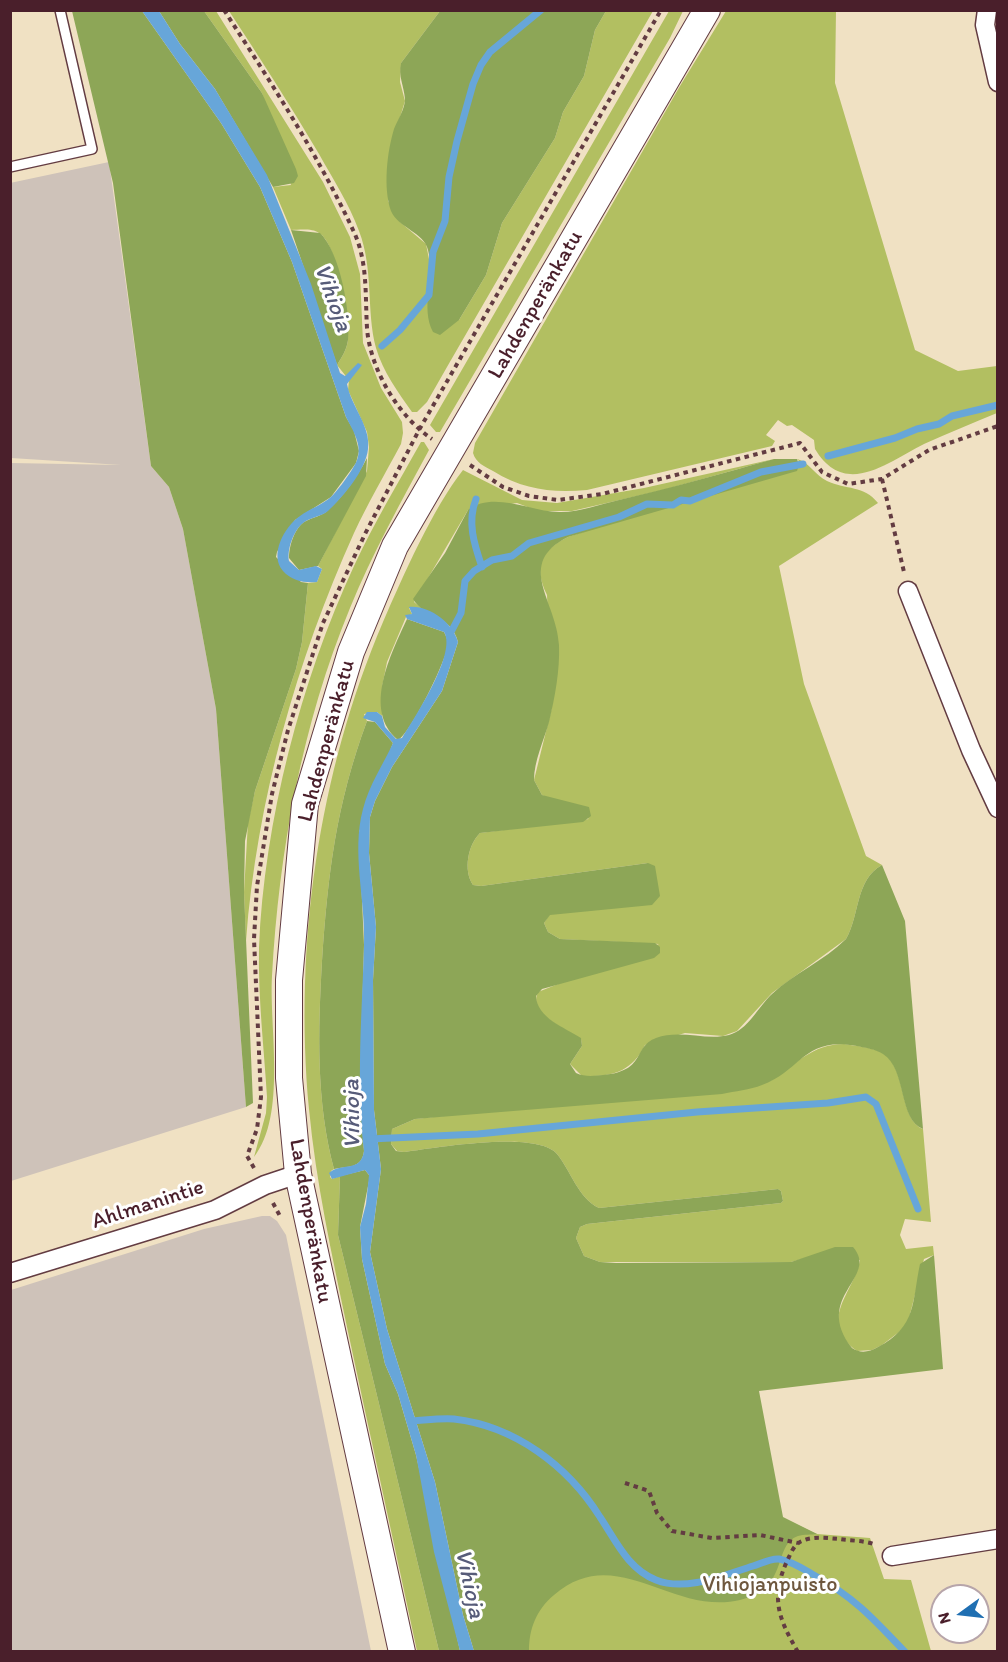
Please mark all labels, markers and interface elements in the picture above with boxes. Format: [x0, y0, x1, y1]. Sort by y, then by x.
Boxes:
street label: Lahdenperänkatu [483, 226, 589, 384]
water label: Vihioja [307, 260, 357, 336]
street label: Lahdenperänkatu [293, 657, 361, 825]
water label: Vihioja [338, 1079, 368, 1149]
street label: Lahdenperänkatu [283, 1137, 337, 1305]
street label: Ahlmanintie [89, 1174, 207, 1236]
water label: Vihioja [448, 1547, 490, 1621]
park label: Vihiojanpuisto [702, 1572, 838, 1598]
north arrow [930, 1584, 990, 1644]
text: N [933, 1611, 955, 1626]

